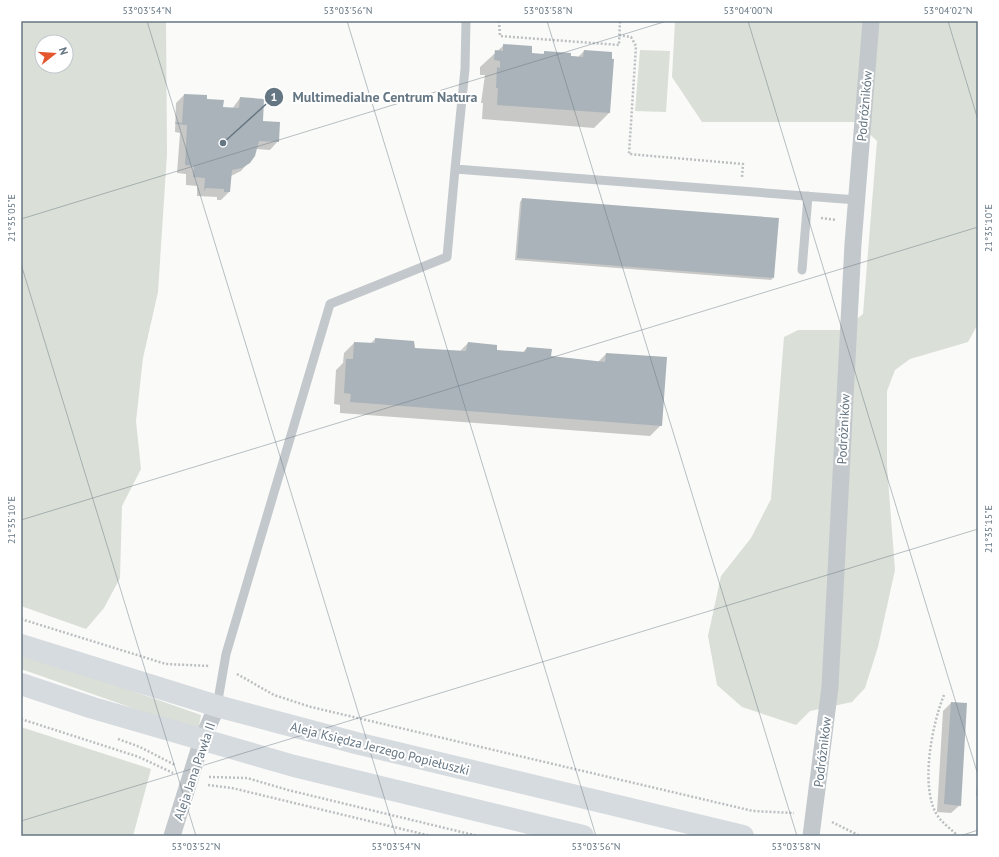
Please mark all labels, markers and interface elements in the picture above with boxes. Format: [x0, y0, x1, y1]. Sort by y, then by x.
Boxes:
text: 53°03'54"N [122, 4, 172, 17]
text: 53°03'56"N [323, 4, 373, 17]
text: 53°03'58"N [523, 4, 573, 17]
text: 53°04'00"N [723, 4, 773, 17]
text: 53°04'02"N [923, 4, 973, 17]
north arrow [34, 34, 74, 74]
text: N [56, 46, 71, 57]
street label: Podróżników [853, 70, 876, 142]
callout: Multimedialne Centrum Natura [264, 84, 485, 110]
text: Multimedialne Centrum Natura [293, 88, 478, 106]
text: 1 [271, 89, 277, 104]
text: 21°35'05"E [5, 194, 18, 242]
text: 21°35'10"E [982, 204, 995, 252]
street label: Podróżników [833, 393, 854, 465]
text: 21°35'10"E [5, 496, 18, 544]
text: 21°35'15"E [982, 505, 995, 553]
street label: Podróżników [810, 715, 835, 788]
street label: Aleja Księdza Jerzego Popiełuszki [288, 718, 471, 779]
street label: Aleja Jana Pawła II [170, 720, 219, 823]
text: 53°03'52"N [171, 840, 221, 853]
text: 53°03'54"N [371, 840, 421, 853]
text: 53°03'56"N [571, 840, 621, 853]
text: 53°03'58"N [771, 840, 821, 853]

